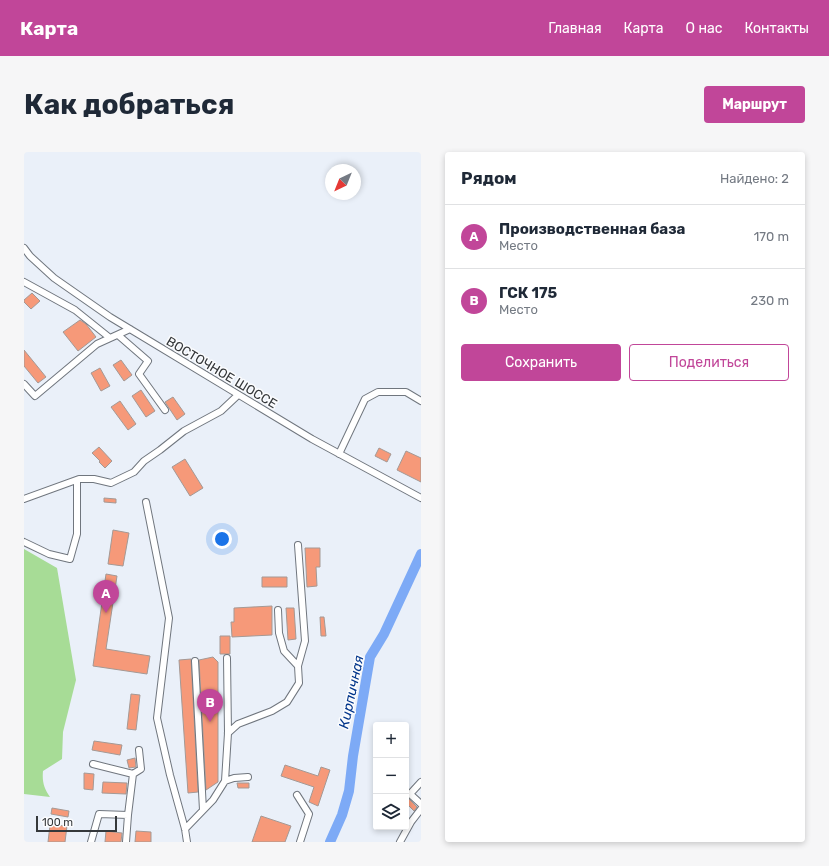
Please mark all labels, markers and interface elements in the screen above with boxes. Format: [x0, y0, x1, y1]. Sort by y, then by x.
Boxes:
text: Карта [20, 17, 78, 40]
text: Главная [548, 20, 602, 37]
text: Карта [624, 20, 664, 37]
text: О нас [686, 20, 722, 37]
text: Контакты [744, 20, 809, 37]
button: Маршрут [704, 86, 805, 123]
text: Как добраться [24, 88, 234, 121]
north arrow [325, 164, 361, 200]
text: Рядом [461, 168, 517, 188]
text: Найдено: 2 [720, 171, 789, 186]
text: Производственная база [499, 220, 685, 238]
text: A [469, 229, 479, 244]
text: 170 m [754, 229, 789, 244]
text: Место [499, 238, 538, 253]
text: ГСК 175 [499, 284, 557, 302]
text: B [469, 293, 479, 308]
text: 230 m [751, 293, 789, 308]
text: Место [499, 302, 538, 317]
street label: ВОСТОЧНОЕ ШОССЕ [164, 333, 280, 412]
button: Сохранить [461, 344, 621, 381]
button: Поделиться [629, 344, 789, 381]
your location [212, 529, 232, 549]
pin: A [93, 580, 119, 613]
water label: Кирпичная [335, 653, 368, 730]
pin: B [197, 689, 223, 722]
map controls [373, 722, 409, 830]
button: + [373, 722, 409, 758]
button: − [373, 758, 409, 794]
button: layers [373, 794, 409, 830]
scale bar [36, 814, 117, 833]
text: 100 m [42, 816, 73, 829]

